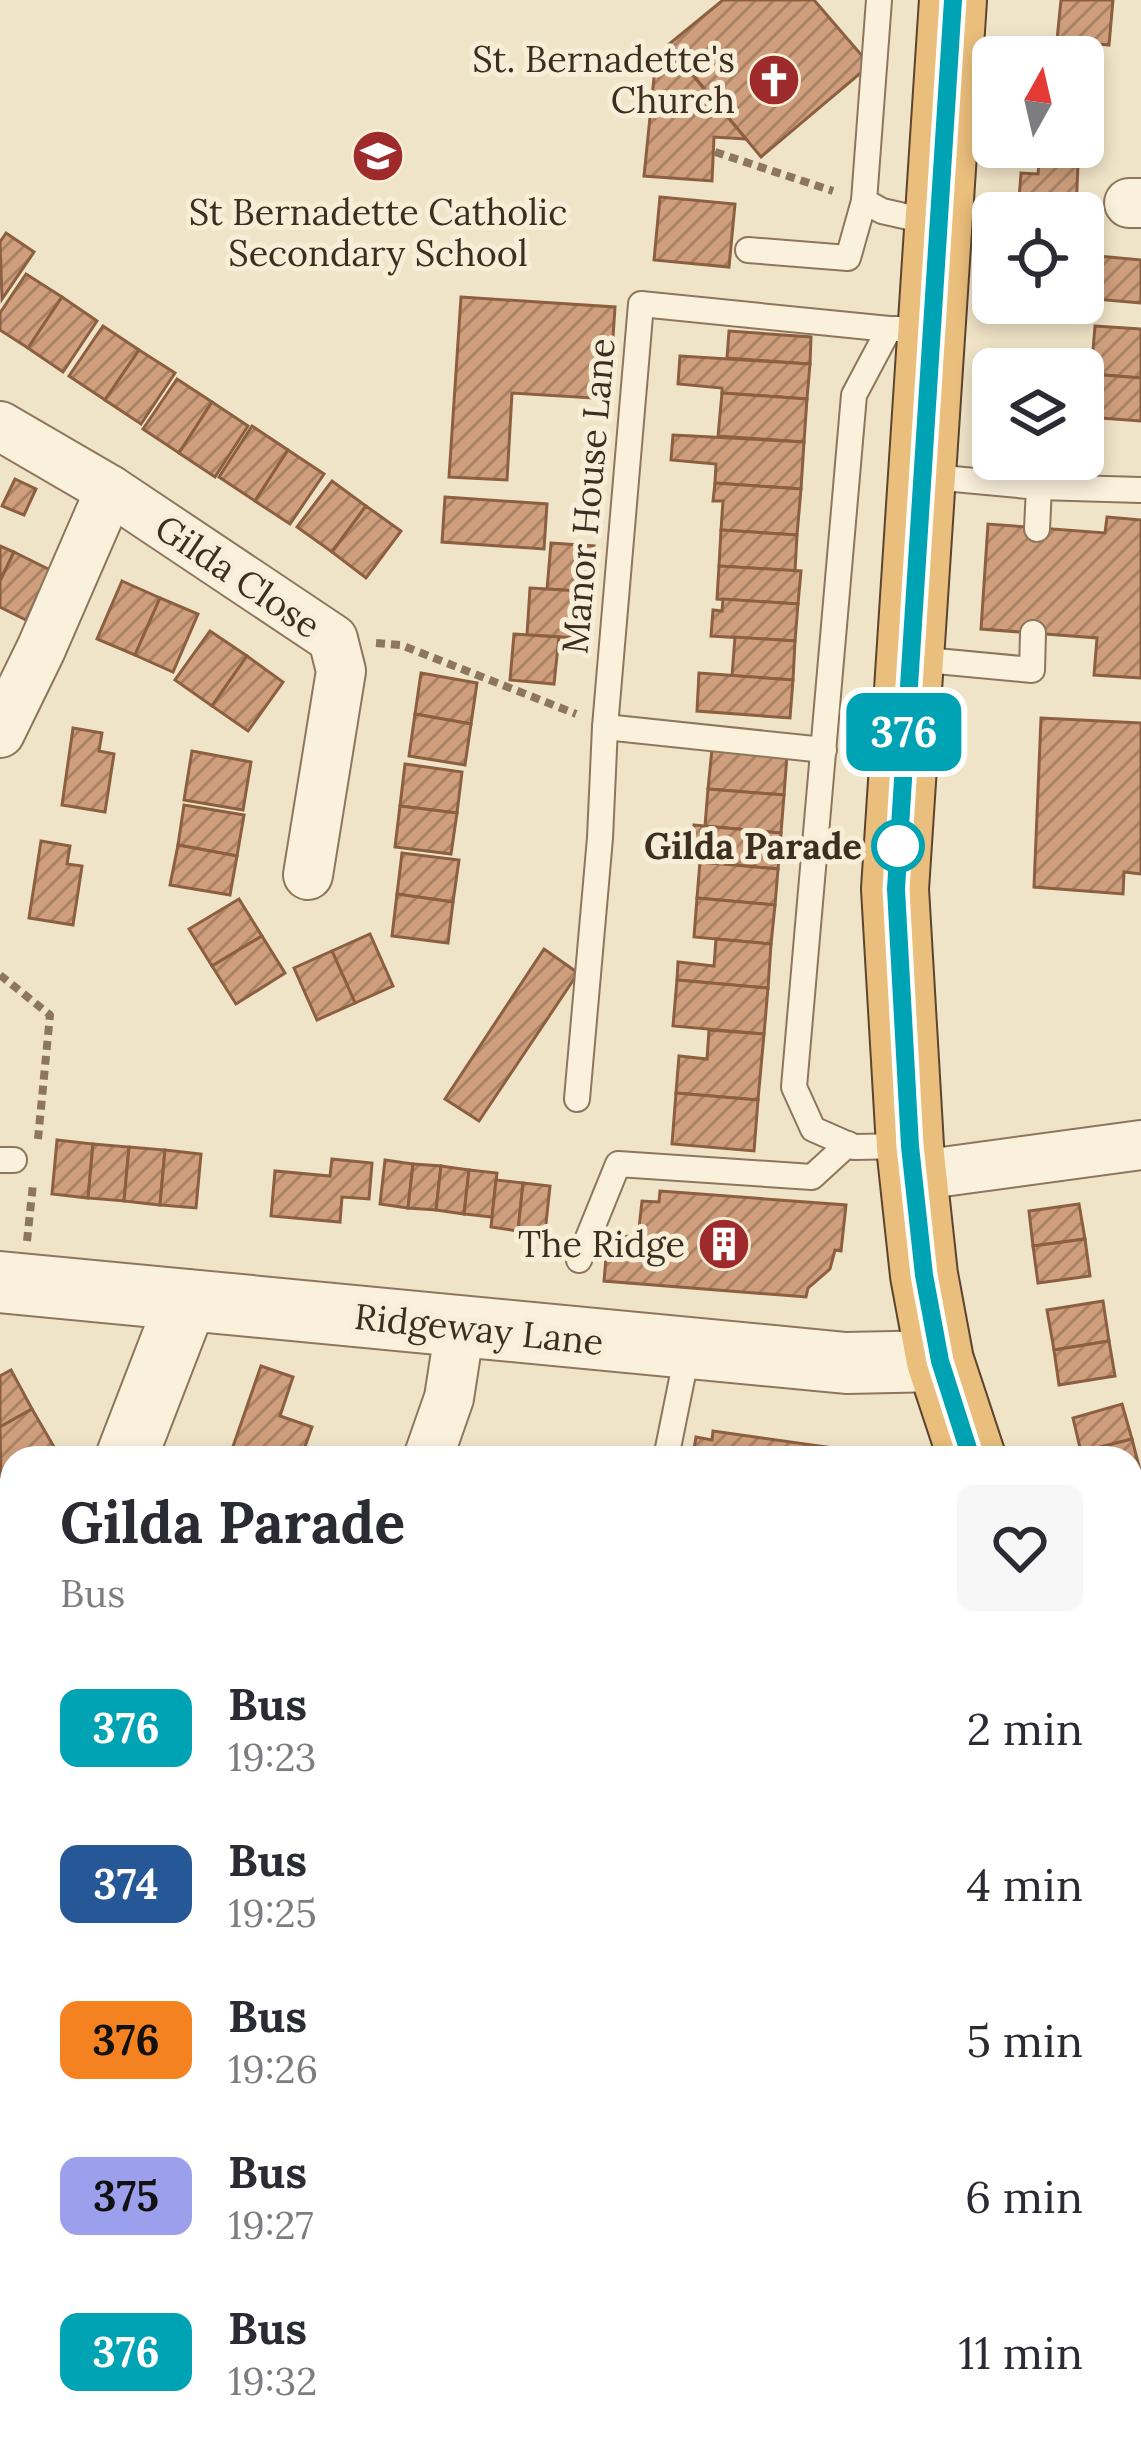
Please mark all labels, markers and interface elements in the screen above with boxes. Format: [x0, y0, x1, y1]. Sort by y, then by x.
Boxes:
place label: St. Bernadette's Church [472, 36, 735, 123]
north arrow [972, 36, 1104, 168]
map controls [972, 36, 1104, 480]
church icon: St. Bernadette's Church [746, 52, 802, 108]
school or university icon: St Bernadette Catholic Secondary School [350, 128, 406, 184]
place label: St Bernadette Catholic Secondary School [189, 189, 567, 276]
button: locate [972, 192, 1104, 324]
street label: Manor House Lane [551, 336, 625, 656]
button: layers [972, 348, 1104, 480]
street label: Gilda Close [147, 504, 329, 648]
line badge: 376 [835, 693, 973, 771]
text: 376 [870, 705, 938, 759]
marker: Gilda Parade [873, 821, 923, 871]
place label: Gilda Parade [644, 823, 862, 869]
building icon: The Ridge [696, 1216, 752, 1272]
place label: The Ridge [518, 1221, 685, 1267]
street label: Ridgeway Lane [352, 1293, 606, 1365]
button: heart [957, 1485, 1083, 1611]
text: Gilda Parade [60, 1486, 405, 1559]
text: Bus [60, 1568, 125, 1618]
text: Bus [228, 1675, 307, 1732]
text: 2 min [967, 1700, 1083, 1757]
text: 376 [92, 1701, 160, 1755]
text: 19:23 [228, 1732, 317, 1782]
text: Bus [228, 1831, 307, 1888]
text: 4 min [967, 1856, 1083, 1913]
text: 374 [93, 1857, 159, 1911]
text: 19:25 [228, 1888, 317, 1938]
text: Bus [228, 1987, 307, 2044]
text: 5 min [966, 2012, 1083, 2069]
text: 376 [92, 2013, 160, 2067]
text: 19:26 [228, 2044, 318, 2094]
text: Bus [228, 2143, 307, 2200]
text: 6 min [965, 2168, 1083, 2225]
text: 375 [93, 2169, 159, 2223]
text: 19:27 [228, 2200, 313, 2250]
text: Bus [228, 2299, 307, 2356]
text: 11 min [958, 2324, 1083, 2381]
text: 376 [92, 2325, 160, 2379]
text: 19:32 [228, 2356, 317, 2406]

